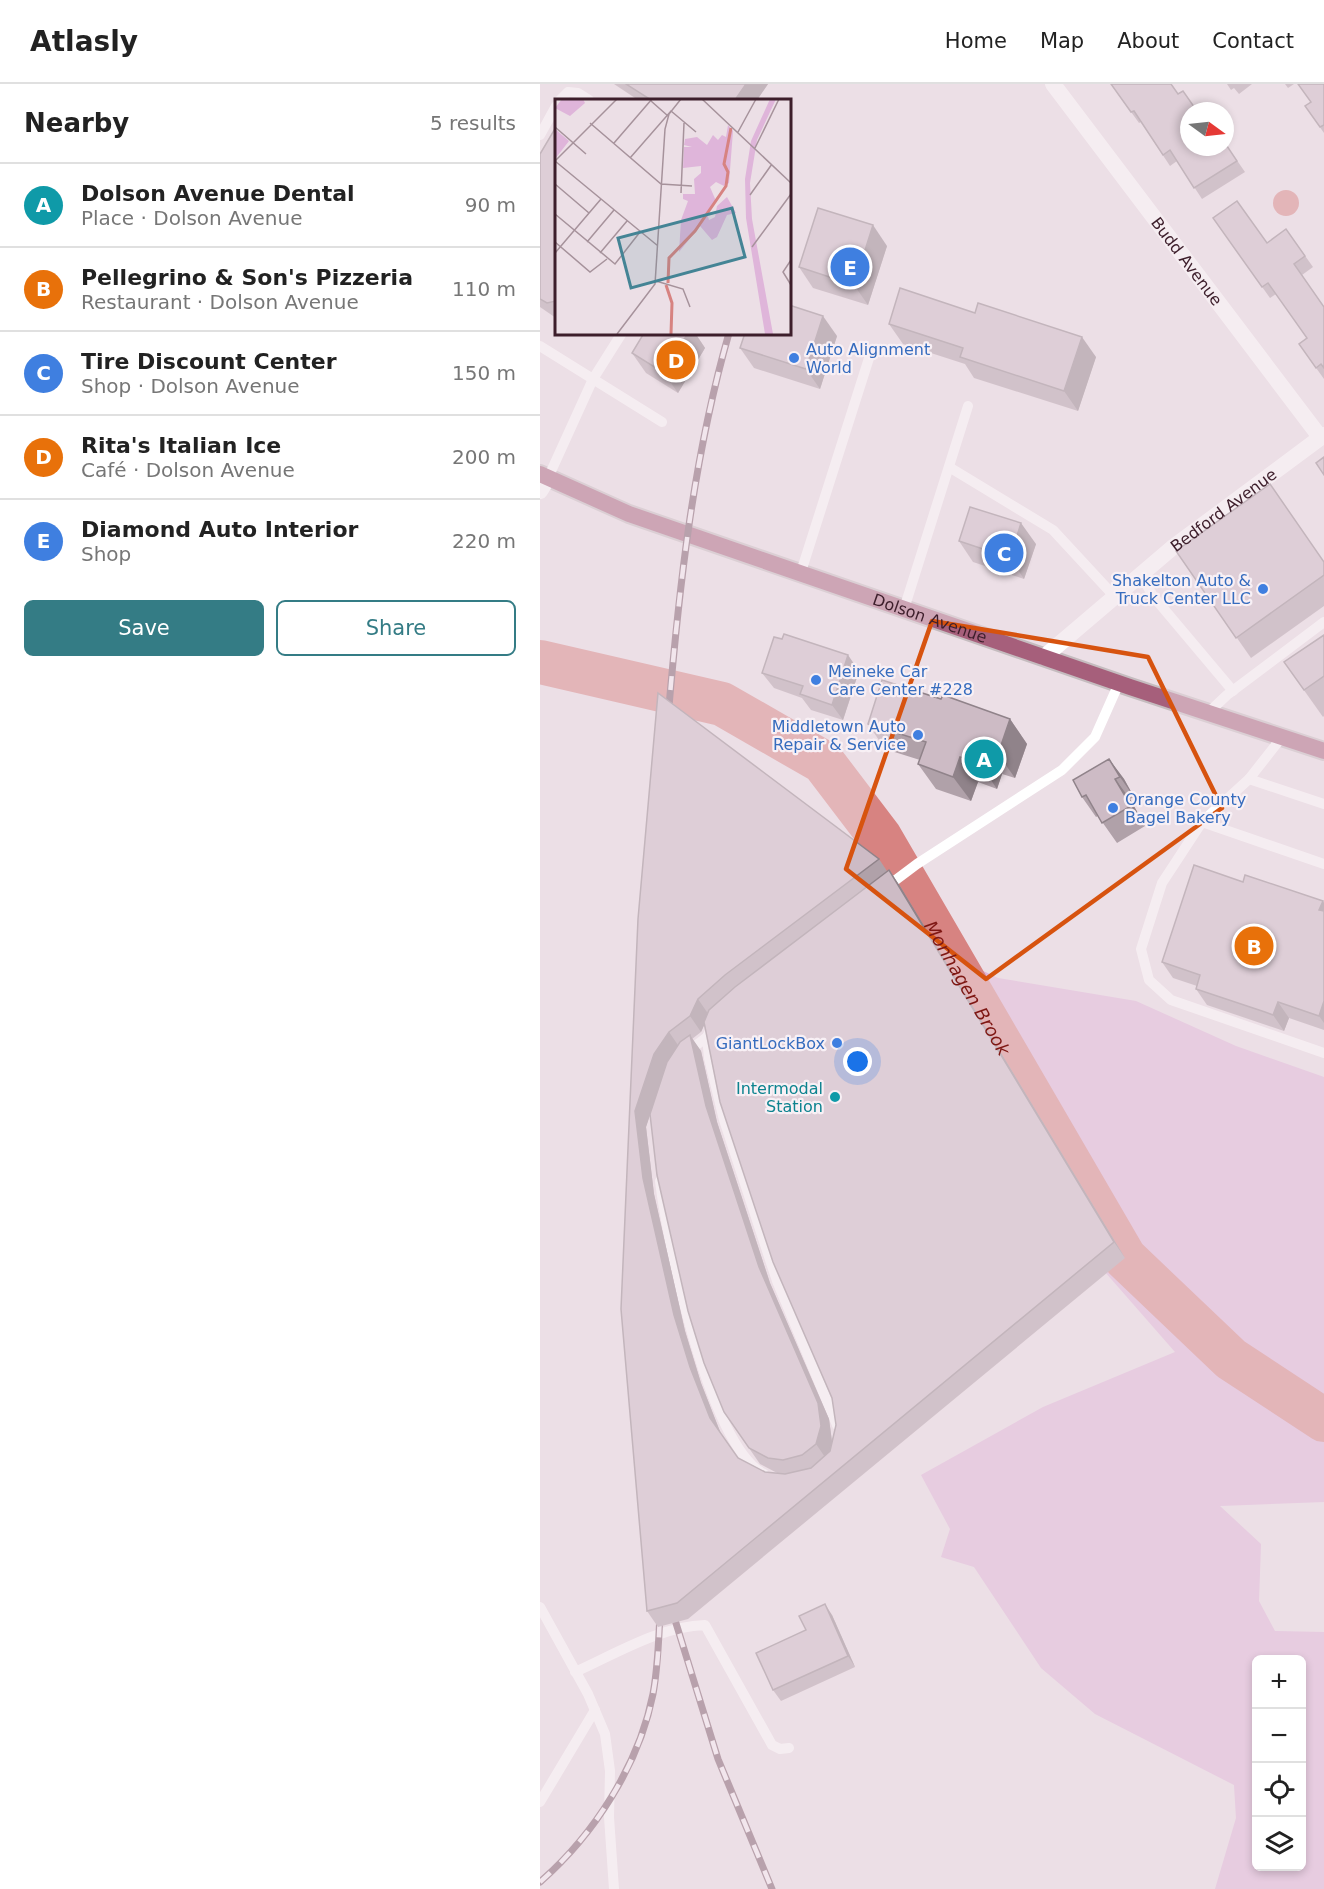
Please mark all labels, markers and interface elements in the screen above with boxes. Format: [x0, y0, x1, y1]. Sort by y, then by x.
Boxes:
text: Atlasly [30, 25, 138, 58]
text: Home [945, 29, 1007, 53]
text: Map [1040, 29, 1084, 53]
text: About [1117, 29, 1179, 53]
text: Contact [1212, 29, 1294, 53]
inset map [555, 99, 790, 334]
north arrow [1180, 102, 1234, 156]
text: Nearby [24, 108, 129, 138]
text: 5 results [430, 111, 516, 135]
text: Dolson Avenue Dental [81, 181, 355, 206]
text: A [36, 193, 51, 217]
text: 90 m [465, 193, 516, 217]
text: Place · Dolson Avenue [81, 206, 302, 230]
street label: Budd Avenue [1147, 213, 1226, 309]
pin: E [830, 244, 870, 290]
text: Pellegrino & Son's Pizzeria [81, 265, 413, 290]
text: B [36, 277, 51, 301]
text: 110 m [452, 277, 516, 301]
text: Restaurant · Dolson Avenue [81, 290, 359, 314]
pin: D [656, 338, 696, 382]
place label: Auto Alignment World [806, 340, 930, 377]
text: Tire Discount Center [81, 349, 337, 374]
marker: Auto Alignment World [787, 351, 801, 365]
text: C [36, 361, 51, 385]
text: 150 m [452, 361, 516, 385]
text: Shop · Dolson Avenue [81, 374, 300, 398]
text: Rita's Italian Ice [81, 433, 281, 458]
text: D [35, 445, 52, 469]
text: 200 m [452, 445, 516, 469]
text: Café · Dolson Avenue [81, 458, 295, 482]
street label: Bedford Avenue [1166, 464, 1280, 556]
text: Diamond Auto Interior [81, 517, 358, 542]
text: E [37, 529, 50, 553]
text: 220 m [452, 529, 516, 553]
pin: C [984, 530, 1024, 576]
text: Shop [81, 542, 131, 566]
place label: Shakelton Auto & Truck Center LLC [1112, 571, 1251, 608]
marker: Shakelton Auto & Truck Center LLC [1256, 582, 1270, 596]
street label: Dolson Avenue [870, 589, 990, 646]
button: Save [24, 600, 264, 656]
button: Share [276, 600, 516, 656]
place label: Meineke Car Care Center #228 [828, 662, 973, 699]
marker: Meineke Car Care Center #228 [809, 673, 823, 687]
place label: Middletown Auto Repair & Service [772, 717, 906, 754]
marker: Middletown Auto Repair & Service [911, 728, 925, 742]
pin: A [964, 736, 1004, 782]
place label: Orange County Bagel Bakery [1125, 790, 1246, 827]
marker: Orange County Bagel Bakery [1106, 801, 1120, 815]
water label: Monhagen Brook [920, 917, 1016, 1060]
pin: B [1234, 924, 1274, 968]
place label: GiantLockBox [716, 1034, 825, 1053]
marker: GiantLockBox [830, 1036, 844, 1050]
your location [843, 1047, 872, 1076]
place label: Intermodal Station [736, 1079, 823, 1116]
marker: Intermodal Station [828, 1090, 842, 1104]
map controls [1252, 1655, 1306, 1871]
button: + [1252, 1655, 1306, 1709]
button: − [1252, 1709, 1306, 1763]
button: locate [1252, 1763, 1306, 1817]
button: layers [1252, 1817, 1306, 1871]

